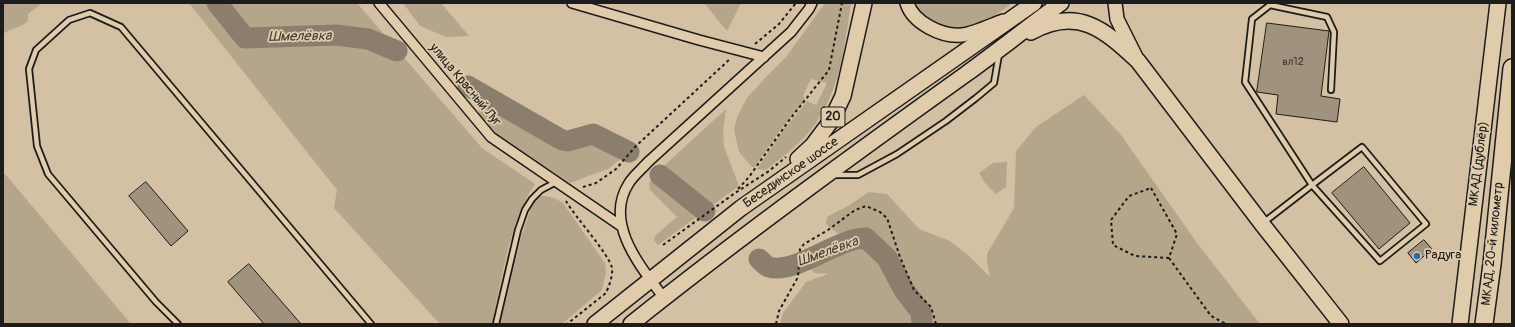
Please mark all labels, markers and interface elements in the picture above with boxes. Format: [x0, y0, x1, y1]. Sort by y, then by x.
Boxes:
water label: Шмелёвка [268, 28, 332, 46]
street label: улица Красный Луг [426, 40, 504, 130]
house number: вл12 [1282, 55, 1304, 69]
road number: 20 [821, 107, 845, 127]
street label: МКАД (дублёр) [1466, 121, 1492, 207]
street label: Бесединское шоссе [740, 134, 842, 212]
street label: МКАД, 20-й километр [1479, 182, 1507, 306]
water label: Шмелёвка [795, 233, 861, 271]
place label: Радуга [1425, 248, 1461, 264]
marker: Радуга [1412, 251, 1422, 261]

